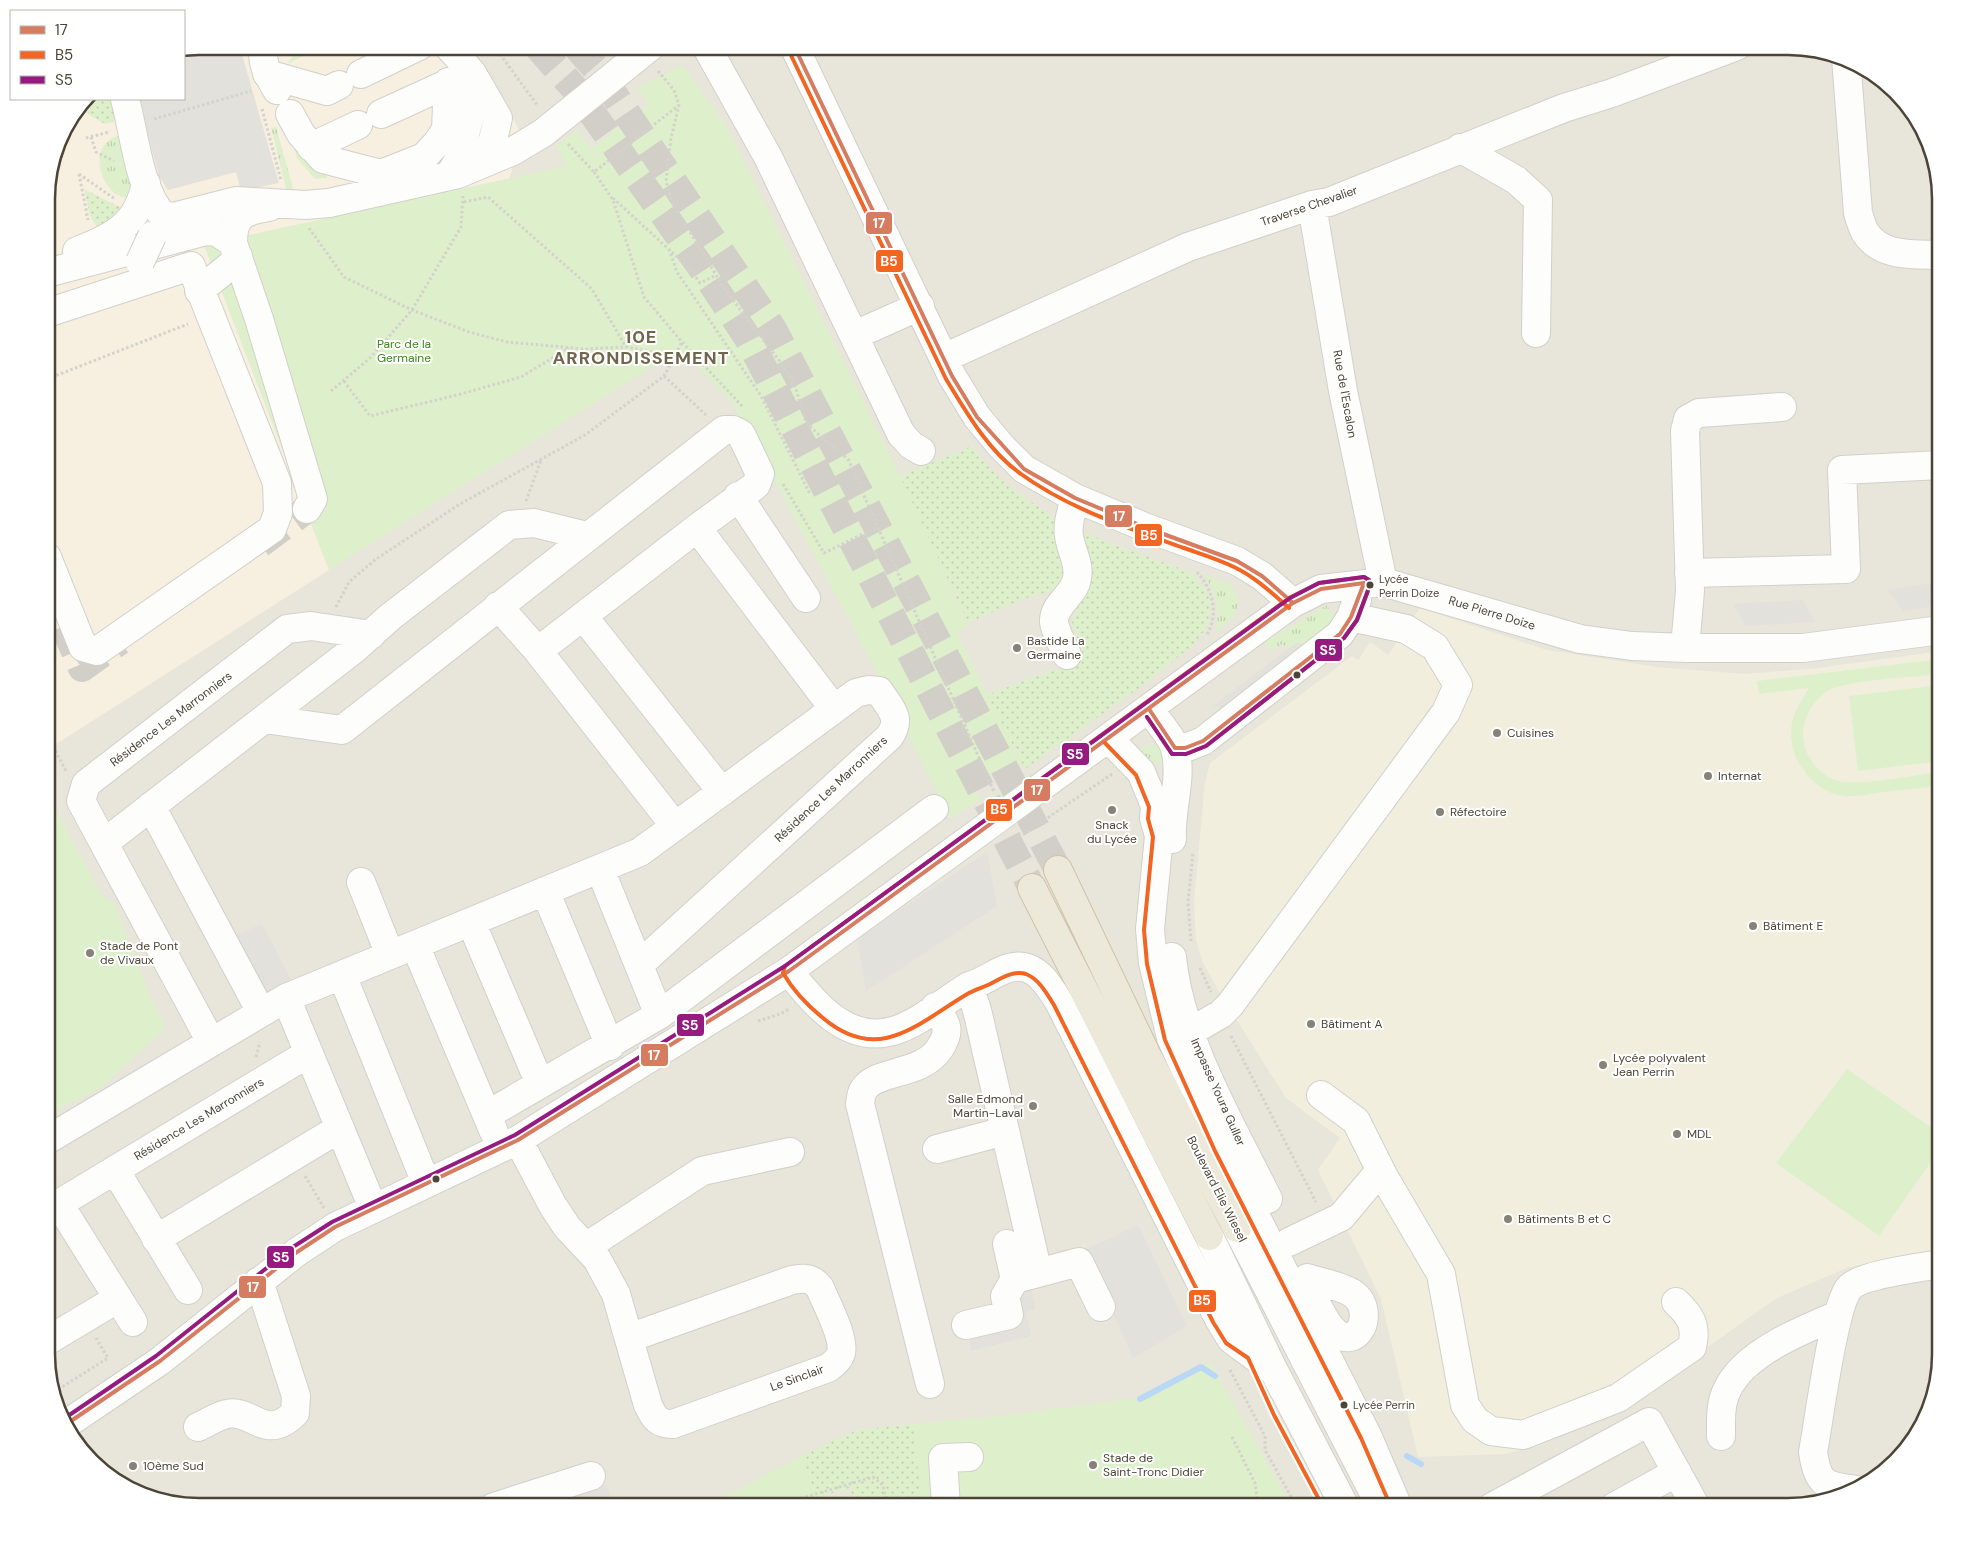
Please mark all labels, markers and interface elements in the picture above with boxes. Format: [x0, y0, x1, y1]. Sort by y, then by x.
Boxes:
legend [10, 10, 185, 100]
text: 17 [55, 20, 68, 40]
text: B5 [55, 45, 73, 65]
text: S5 [55, 70, 73, 90]
street label: Traverse Chevalier [1258, 182, 1360, 230]
line badge: 17 [865, 211, 893, 235]
text: 17 [873, 214, 886, 232]
line badge: B5 [875, 249, 904, 273]
text: B5 [880, 252, 898, 270]
district label: 10E ARRONDISSEMENT [553, 325, 729, 370]
park label: Parc de la Germaine [377, 336, 431, 366]
street label: Rue de l'Escalon [1329, 349, 1361, 439]
line badge: 17 [1104, 504, 1133, 528]
text: 17 [1113, 507, 1126, 525]
line badge: B5 [1134, 523, 1163, 547]
text: B5 [1140, 526, 1158, 544]
place label: Lycée Perrin Doize [1379, 572, 1439, 600]
marker: Lycée Perrin Doize [1365, 580, 1375, 590]
street label: Rue Pierre Doize [1447, 592, 1537, 634]
place label: Bastide La Germaine [1027, 633, 1085, 663]
line badge: S5 [1314, 638, 1343, 662]
text: S5 [1319, 641, 1337, 659]
marker: Bastide La Germaine [1011, 642, 1023, 654]
street label: Résidence Les Marronniers [107, 668, 235, 770]
unlabelled marker [1292, 670, 1302, 680]
place label: Cuisines [1507, 725, 1554, 741]
marker: Cuisines [1491, 727, 1503, 739]
street label: Résidence Les Marronniers [771, 732, 891, 846]
line badge: S5 [1061, 742, 1090, 766]
text: S5 [1066, 745, 1084, 763]
place label: Internat [1718, 768, 1762, 784]
marker: Internat [1702, 770, 1714, 782]
line badge: 17 [1023, 778, 1051, 802]
text: 17 [1031, 781, 1044, 799]
line badge: B5 [985, 798, 1013, 822]
text: B5 [990, 800, 1008, 818]
marker: Snack du Lycée [1106, 804, 1118, 816]
place label: Réfectoire [1450, 804, 1507, 820]
marker: Réfectoire [1434, 806, 1446, 818]
place label: Snack du Lycée [1087, 817, 1137, 847]
place label: Bâtiment E [1763, 918, 1823, 934]
marker: Bâtiment E [1747, 920, 1759, 932]
place label: Stade de Pont de Vivaux [100, 938, 179, 968]
marker: Stade de Pont de Vivaux [84, 947, 96, 959]
line badge: S5 [676, 1013, 705, 1037]
text: S5 [681, 1016, 699, 1034]
place label: Bâtiment A [1321, 1016, 1382, 1032]
marker: Bâtiment A [1305, 1018, 1317, 1030]
street label: Impasse Youra Guller [1187, 1036, 1249, 1149]
line badge: 17 [640, 1043, 669, 1067]
text: 17 [648, 1046, 661, 1064]
place label: Lycée polyvalent Jean Perrin [1613, 1050, 1706, 1080]
marker: Lycée polyvalent Jean Perrin [1597, 1059, 1609, 1071]
street label: Résidence Les Marronniers [131, 1074, 267, 1164]
place label: Salle Edmond Martin-Laval [948, 1091, 1023, 1121]
marker: Salle Edmond Martin-Laval [1027, 1100, 1039, 1112]
place label: MDL [1687, 1126, 1712, 1142]
marker: MDL [1671, 1128, 1683, 1140]
street label: Boulevard Elie Wiesel [1183, 1133, 1251, 1245]
unlabelled marker [431, 1174, 441, 1184]
place label: Bâtiments B et C [1518, 1211, 1611, 1227]
marker: Bâtiments B et C [1502, 1213, 1514, 1225]
line badge: S5 [266, 1245, 295, 1269]
text: S5 [272, 1248, 290, 1266]
line badge: 17 [238, 1275, 267, 1299]
text: 17 [247, 1278, 260, 1296]
line badge: B5 [1188, 1289, 1217, 1313]
text: B5 [1193, 1291, 1211, 1309]
street label: Le Sinclair [768, 1361, 827, 1395]
place label: Lycée Perrin [1353, 1398, 1415, 1412]
marker: Lycée Perrin [1339, 1400, 1349, 1410]
place label: Stade de Saint-Tronc Didier [1103, 1450, 1205, 1480]
place label: 10ème Sud [143, 1458, 204, 1474]
marker: Stade de Saint-Tronc Didier [1087, 1459, 1099, 1471]
marker: 10ème Sud [127, 1460, 139, 1472]

